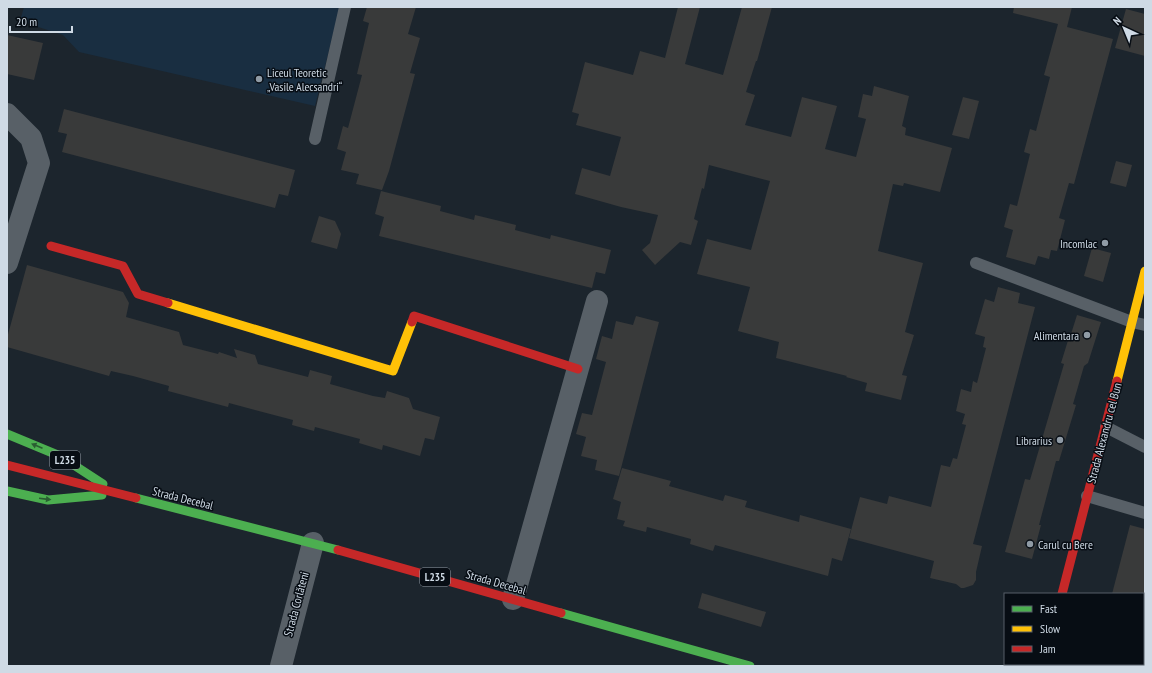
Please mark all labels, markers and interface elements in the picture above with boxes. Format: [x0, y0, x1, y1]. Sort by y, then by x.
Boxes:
scale bar [10, 8, 72, 34]
north arrow [1104, 8, 1144, 48]
text: 20 m [16, 14, 37, 29]
text: N [1110, 14, 1124, 28]
place label: Liceul Teoretic „Vasile Alecsandri“ [267, 65, 343, 94]
marker: Liceul Teoretic „Vasile Alecsandri“ [254, 74, 264, 84]
place label: Incomlac [1060, 236, 1098, 251]
marker: Incomlac [1100, 238, 1110, 248]
place label: Alimentara [1034, 328, 1079, 343]
marker: Alimentara [1082, 330, 1092, 340]
street label: Strada Alexandru cel Bun [1083, 381, 1125, 485]
place label: Librarius [1016, 433, 1052, 448]
marker: Librarius [1055, 435, 1065, 445]
one-way arrow [30, 443, 42, 449]
road number: L235 [50, 451, 80, 469]
street label: Strada Decebal [151, 483, 215, 513]
one-way arrow [39, 495, 51, 502]
place label: Carul cu Bere [1038, 537, 1093, 552]
marker: Carul cu Bere [1025, 539, 1035, 549]
street label: Strada Decebal [464, 566, 528, 598]
road number: L235 [420, 568, 450, 586]
street label: Strada Corlăteni [280, 570, 312, 638]
legend [1004, 593, 1144, 665]
text: Fast [1040, 601, 1058, 616]
text: Slow [1040, 621, 1061, 636]
text: Jam [1039, 641, 1056, 656]

